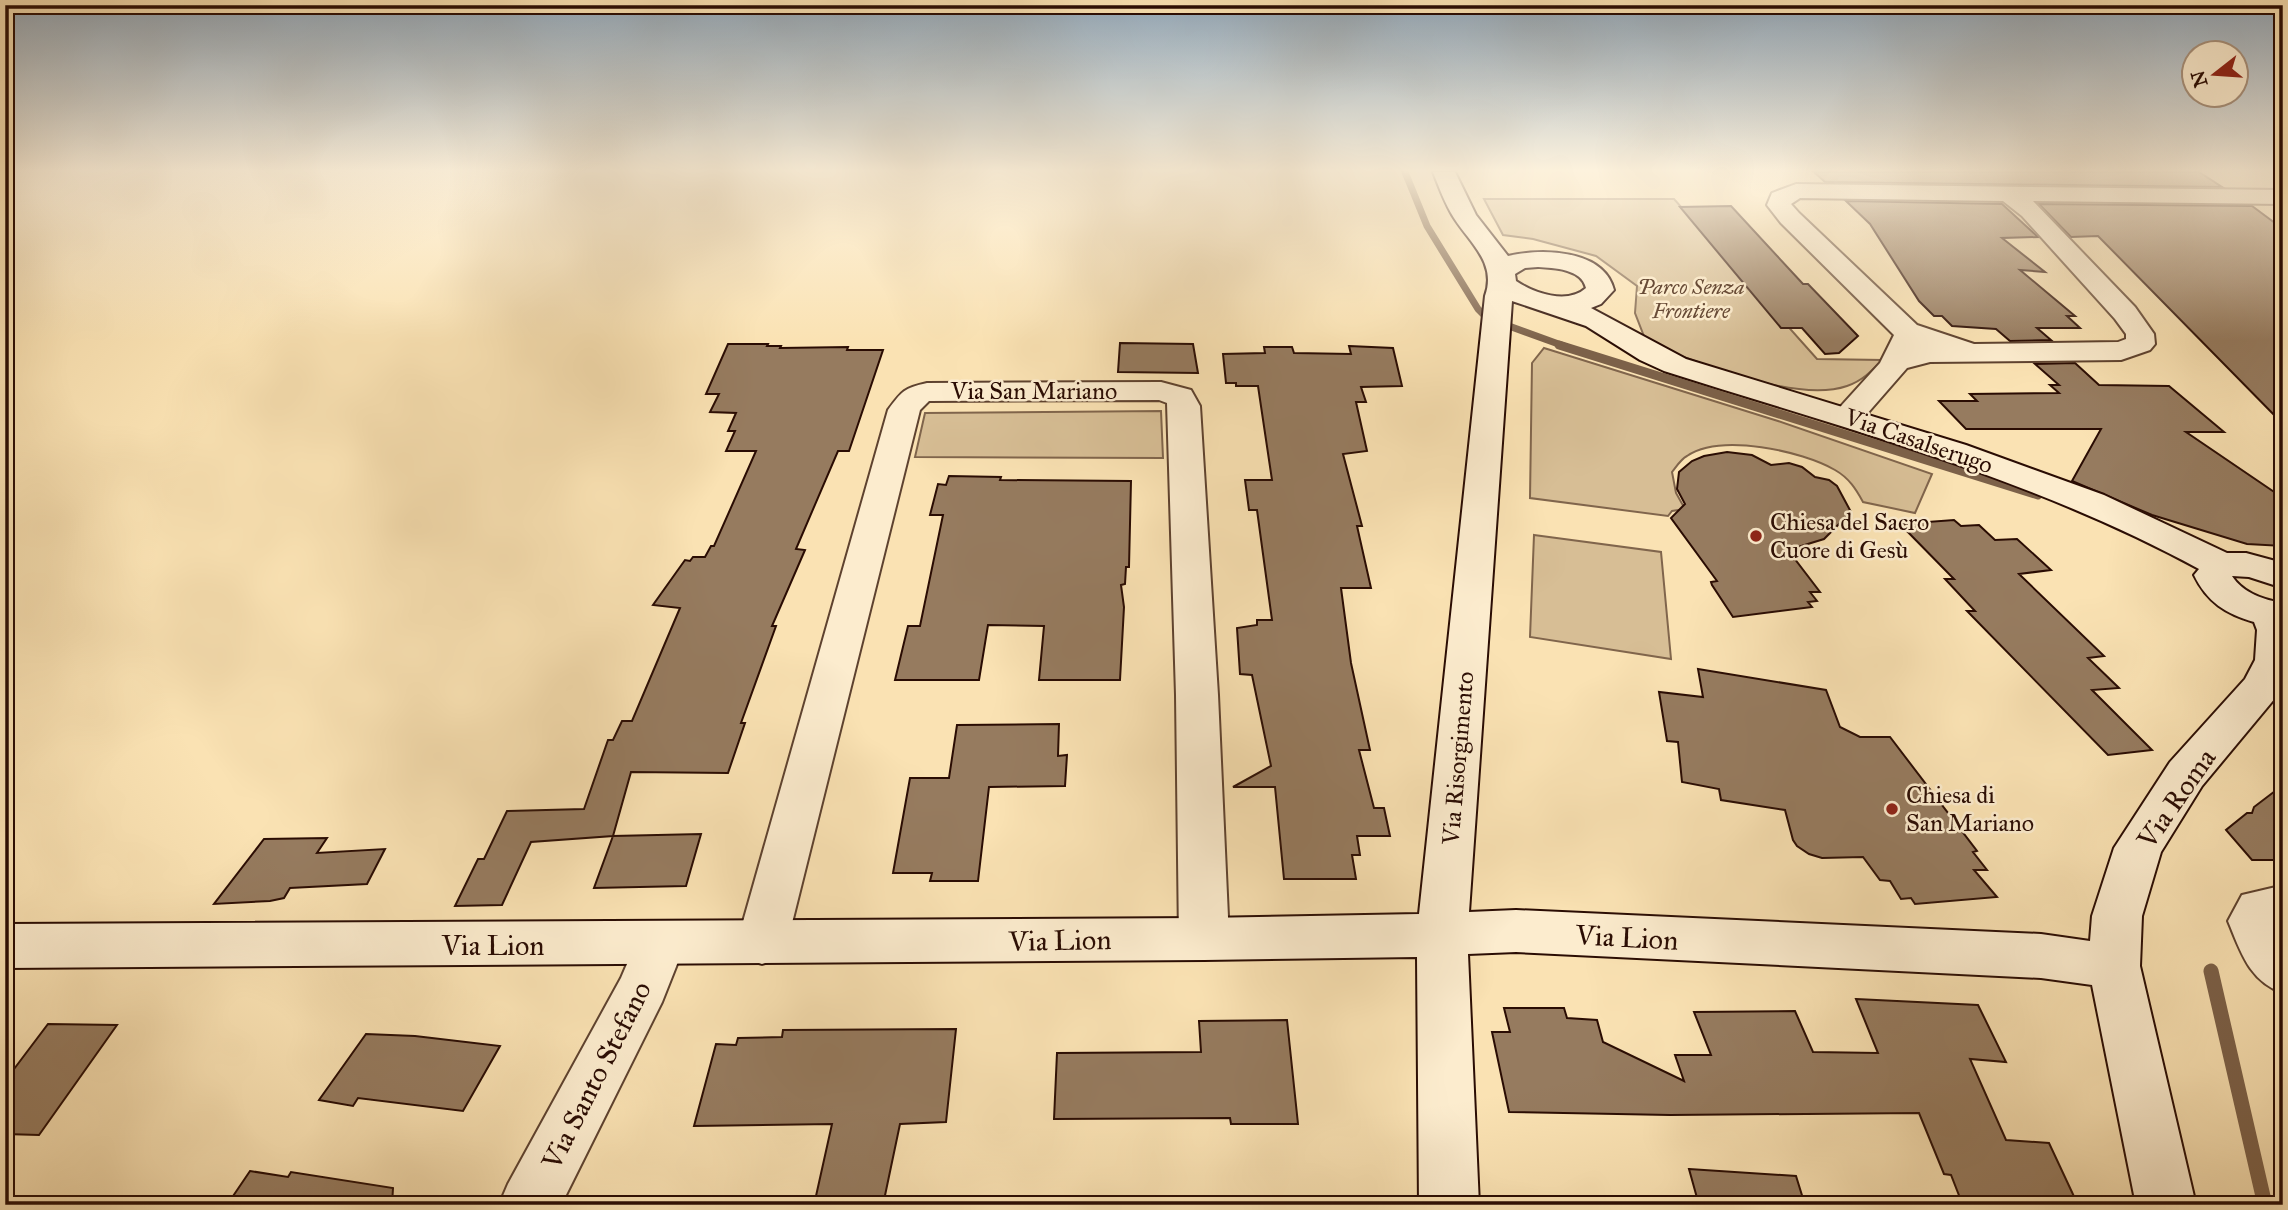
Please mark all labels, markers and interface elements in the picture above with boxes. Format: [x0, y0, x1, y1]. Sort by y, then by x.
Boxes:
north arrow [2180, 38, 2250, 108]
text: N [2186, 68, 2213, 90]
park label: Parco Senza Frontiere [1638, 274, 1744, 324]
street label: Via San Mariano [950, 376, 1117, 406]
street label: Via Casalserugo [1840, 401, 1997, 480]
place label: Chiesa del Sacro Cuore di Gesù [1770, 507, 1929, 565]
marker: Chiesa del Sacro Cuore di Gesù [1748, 528, 1764, 544]
street label: Via Risorgimento [1435, 670, 1481, 847]
street label: Via Roma [2129, 741, 2224, 856]
place label: Chiesa di San Mariano [1906, 780, 2034, 838]
marker: Chiesa di San Mariano [1884, 801, 1900, 817]
street label: Via Lion [1574, 917, 1679, 958]
street label: Via Lion [1007, 922, 1112, 959]
street label: Via Lion [441, 928, 544, 963]
street label: Via Santo Stefano [533, 975, 659, 1176]

